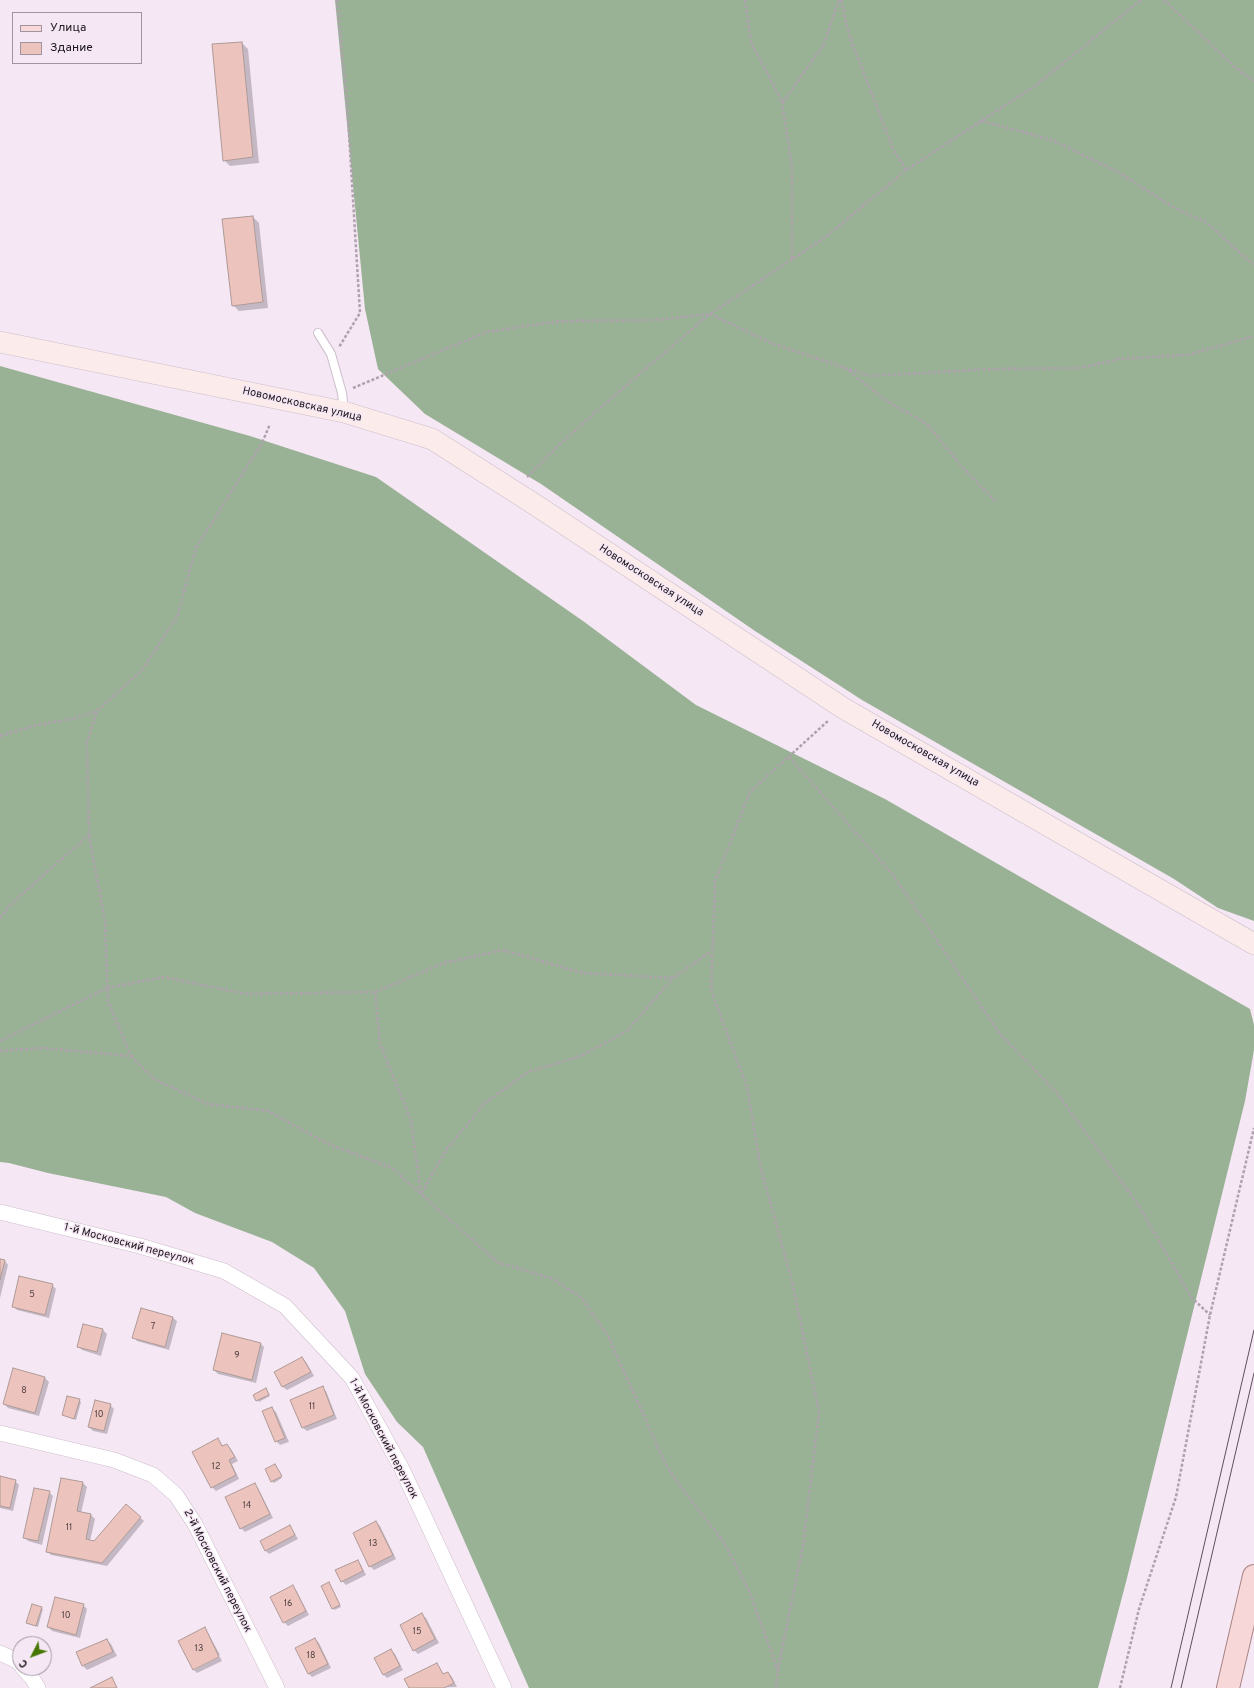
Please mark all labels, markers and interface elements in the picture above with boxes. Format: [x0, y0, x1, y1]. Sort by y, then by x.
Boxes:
legend [12, 12, 142, 64]
text: Улица [50, 20, 86, 36]
text: Здание [50, 40, 93, 56]
street label: Новомосковская улица [241, 385, 363, 425]
street label: Новомосковская улица [596, 542, 706, 620]
street label: Новомосковская улица [869, 718, 981, 790]
street label: 1-й Московский переулок [62, 1221, 196, 1269]
house number: 5 [29, 1290, 35, 1300]
house number: 7 [151, 1322, 155, 1332]
house number: 9 [234, 1351, 240, 1361]
street label: 1-й Московский переулок [346, 1377, 420, 1501]
house number: 8 [21, 1386, 27, 1396]
house number: 11 [309, 1402, 315, 1412]
house number: 10 [94, 1410, 104, 1420]
house number: 12 [212, 1462, 220, 1472]
house number: 14 [243, 1501, 251, 1511]
street label: 2-й Московский переулок [180, 1507, 254, 1635]
house number: 11 [66, 1523, 72, 1533]
house number: 13 [369, 1539, 377, 1549]
house number: 16 [284, 1599, 292, 1609]
house number: 10 [61, 1611, 71, 1621]
house number: 15 [413, 1627, 421, 1637]
north arrow [12, 1636, 52, 1676]
house number: 13 [195, 1644, 203, 1654]
house number: 18 [307, 1651, 315, 1661]
text: С [16, 1656, 31, 1671]

